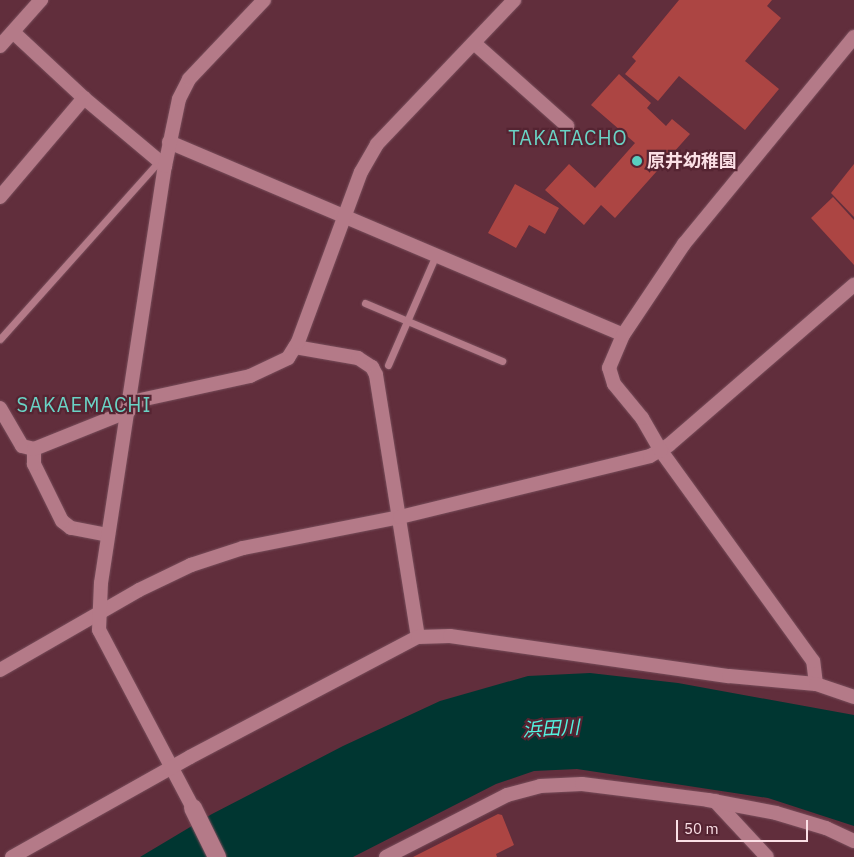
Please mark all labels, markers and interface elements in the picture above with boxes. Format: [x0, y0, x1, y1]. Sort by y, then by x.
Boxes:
district label: TAKATACHO [507, 125, 629, 149]
place label: 原井幼稚園 [647, 150, 737, 172]
marker: 原井幼稚園 [631, 155, 643, 167]
district label: SAKAEMACHI [15, 392, 153, 416]
water label: 浜田川 [522, 716, 580, 742]
scale bar [679, 810, 812, 842]
text: 50 m [684, 819, 719, 838]

